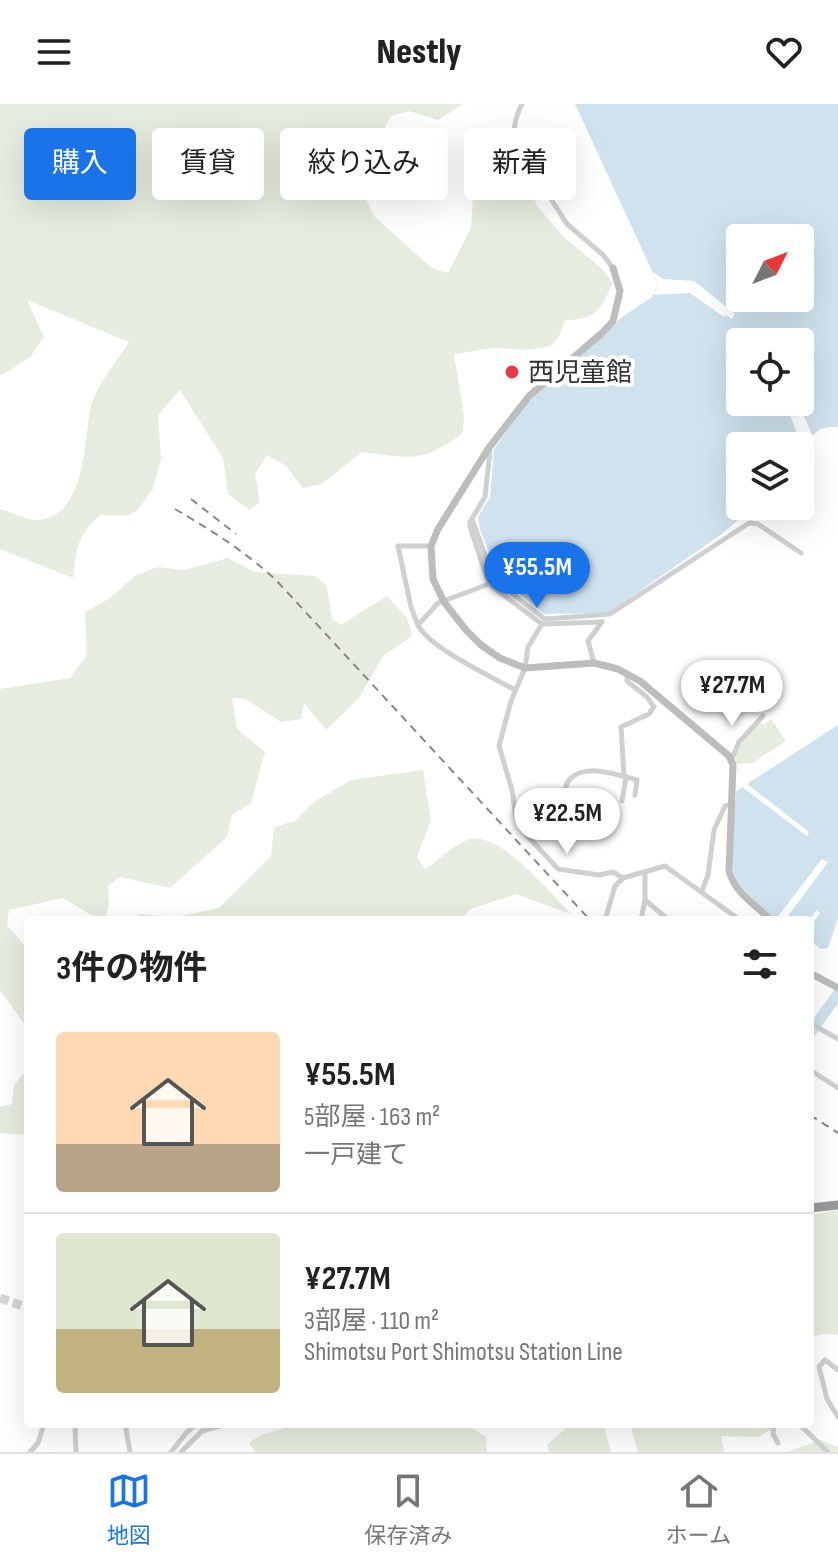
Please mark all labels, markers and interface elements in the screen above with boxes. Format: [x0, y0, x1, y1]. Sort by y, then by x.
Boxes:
icon: menu [32, 30, 76, 74]
icon: heart [762, 30, 806, 74]
text: Nestly [377, 31, 461, 74]
chip: 購入 [24, 128, 136, 200]
chip: 賃貸 [152, 128, 264, 200]
chip: 絞り込み [280, 128, 448, 200]
chip: 新着 [464, 128, 576, 200]
north arrow [726, 224, 814, 312]
map controls [726, 224, 814, 520]
button: locate [726, 328, 814, 416]
place label: 西児童館 [528, 358, 632, 389]
marker: 西児童館 [503, 363, 521, 381]
button: layers [726, 432, 814, 520]
pin: ¥55.5M [472, 542, 602, 610]
text: ¥55.5M [502, 552, 572, 583]
pin: ¥27.7M [667, 660, 797, 728]
text: ¥27.7M [699, 670, 765, 701]
pin: ¥22.5M [502, 788, 632, 856]
text: ¥22.5M [532, 798, 602, 829]
icon: filters [738, 942, 782, 986]
text: 3件の物件 [56, 948, 207, 989]
text: ¥55.5M [304, 1054, 395, 1095]
icon: home [120, 1064, 216, 1160]
text: 5部屋 · 163 m² [304, 1102, 440, 1133]
text: 一戸建て [304, 1140, 408, 1171]
text: ¥27.7M [304, 1258, 391, 1299]
icon: home [120, 1265, 216, 1361]
text: 3部屋 · 110 m² [304, 1306, 439, 1337]
text: Shimotsu Port Shimotsu Station Line [304, 1337, 623, 1368]
tab: 地図 [107, 1469, 151, 1550]
tab: 保存済み [364, 1469, 452, 1550]
tab: ホーム [666, 1469, 731, 1550]

